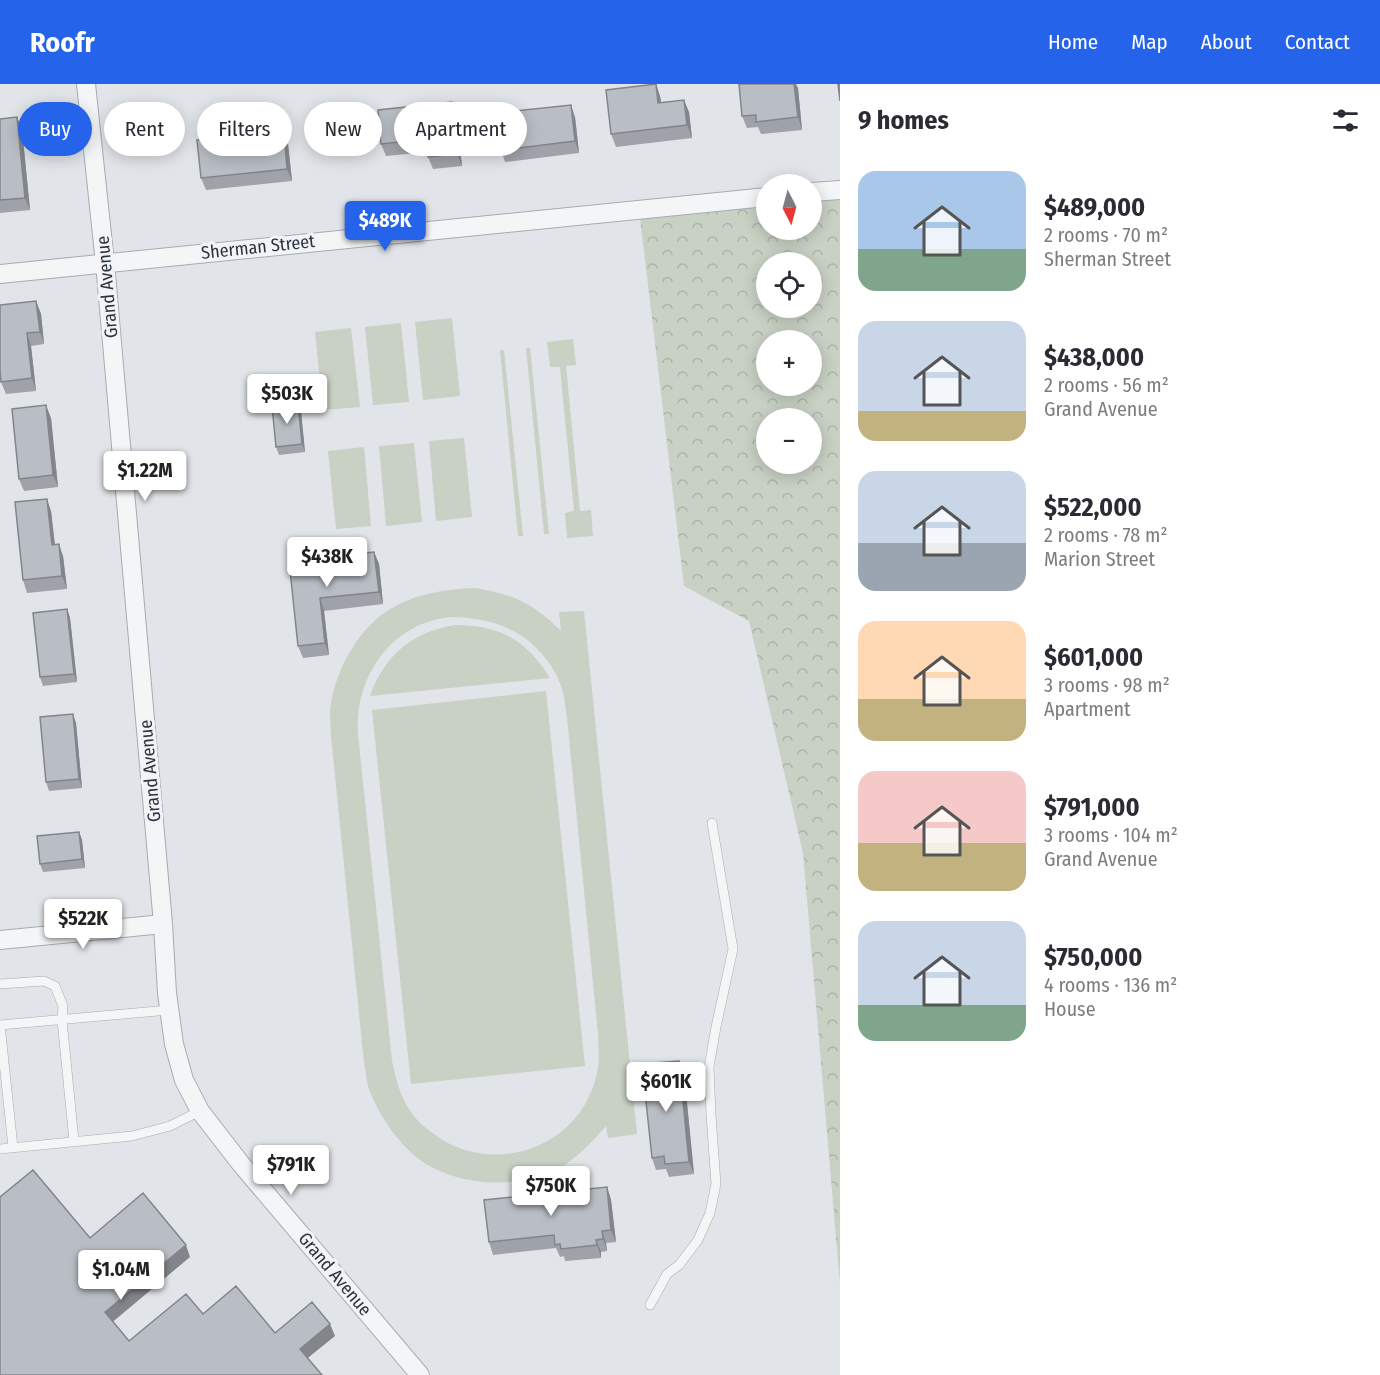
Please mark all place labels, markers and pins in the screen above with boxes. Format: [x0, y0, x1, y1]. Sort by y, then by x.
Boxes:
pin: $489K [343, 201, 427, 252]
pin: $503K [245, 374, 329, 425]
pin: $1.22M [96, 451, 194, 502]
pin: $438K [285, 537, 369, 588]
pin: $522K [41, 899, 125, 950]
pin: $601K [624, 1062, 708, 1113]
pin: $791K [249, 1145, 333, 1196]
pin: $750K [509, 1166, 593, 1217]
pin: $1.04M [72, 1250, 170, 1301]

